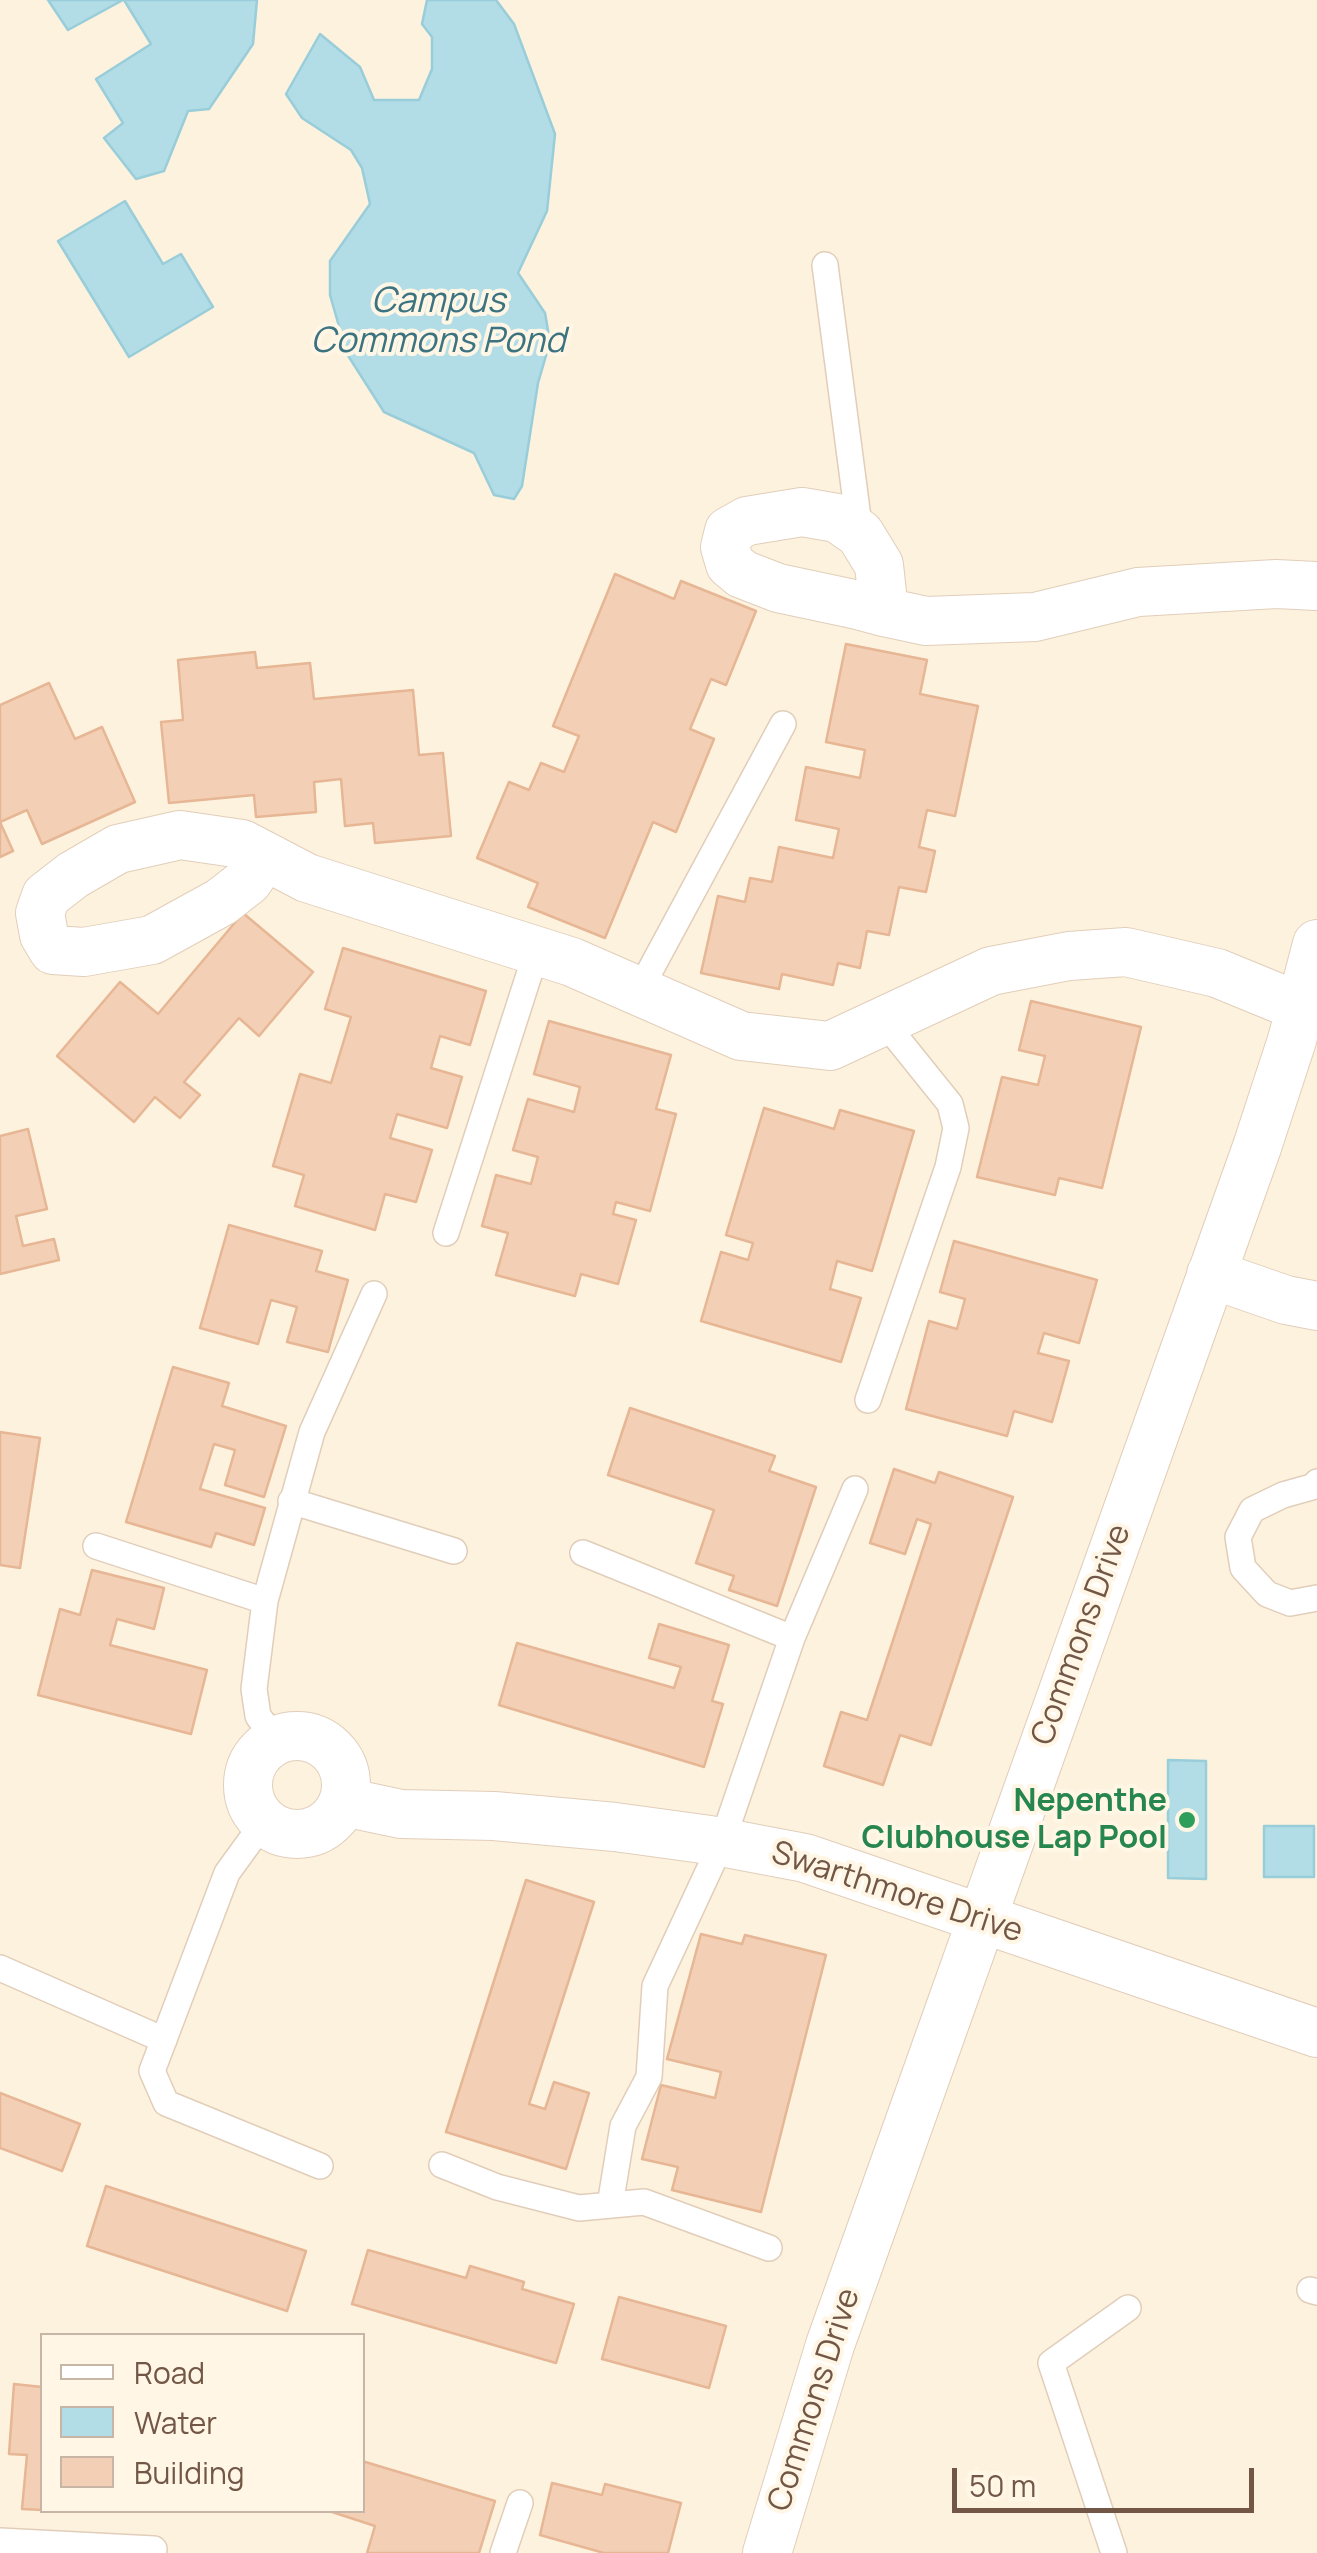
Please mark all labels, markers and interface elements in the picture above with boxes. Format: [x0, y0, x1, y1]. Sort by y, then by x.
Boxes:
water label: Campus Commons Pond [311, 281, 565, 363]
street label: Commons Drive [1024, 1519, 1140, 1751]
place label: Nepenthe Clubhouse Lap Pool [862, 1783, 1167, 1858]
marker: Nepenthe Clubhouse Lap Pool [1176, 1809, 1198, 1831]
street label: Swarthmore Drive [767, 1834, 1027, 1952]
street label: Commons Drive [761, 2284, 869, 2516]
legend [40, 2333, 365, 2513]
text: Road [134, 2352, 205, 2393]
text: Water [134, 2402, 217, 2443]
scale bar [957, 2448, 1260, 2510]
text: Building [134, 2452, 245, 2493]
text: 50 m [969, 2465, 1036, 2506]

